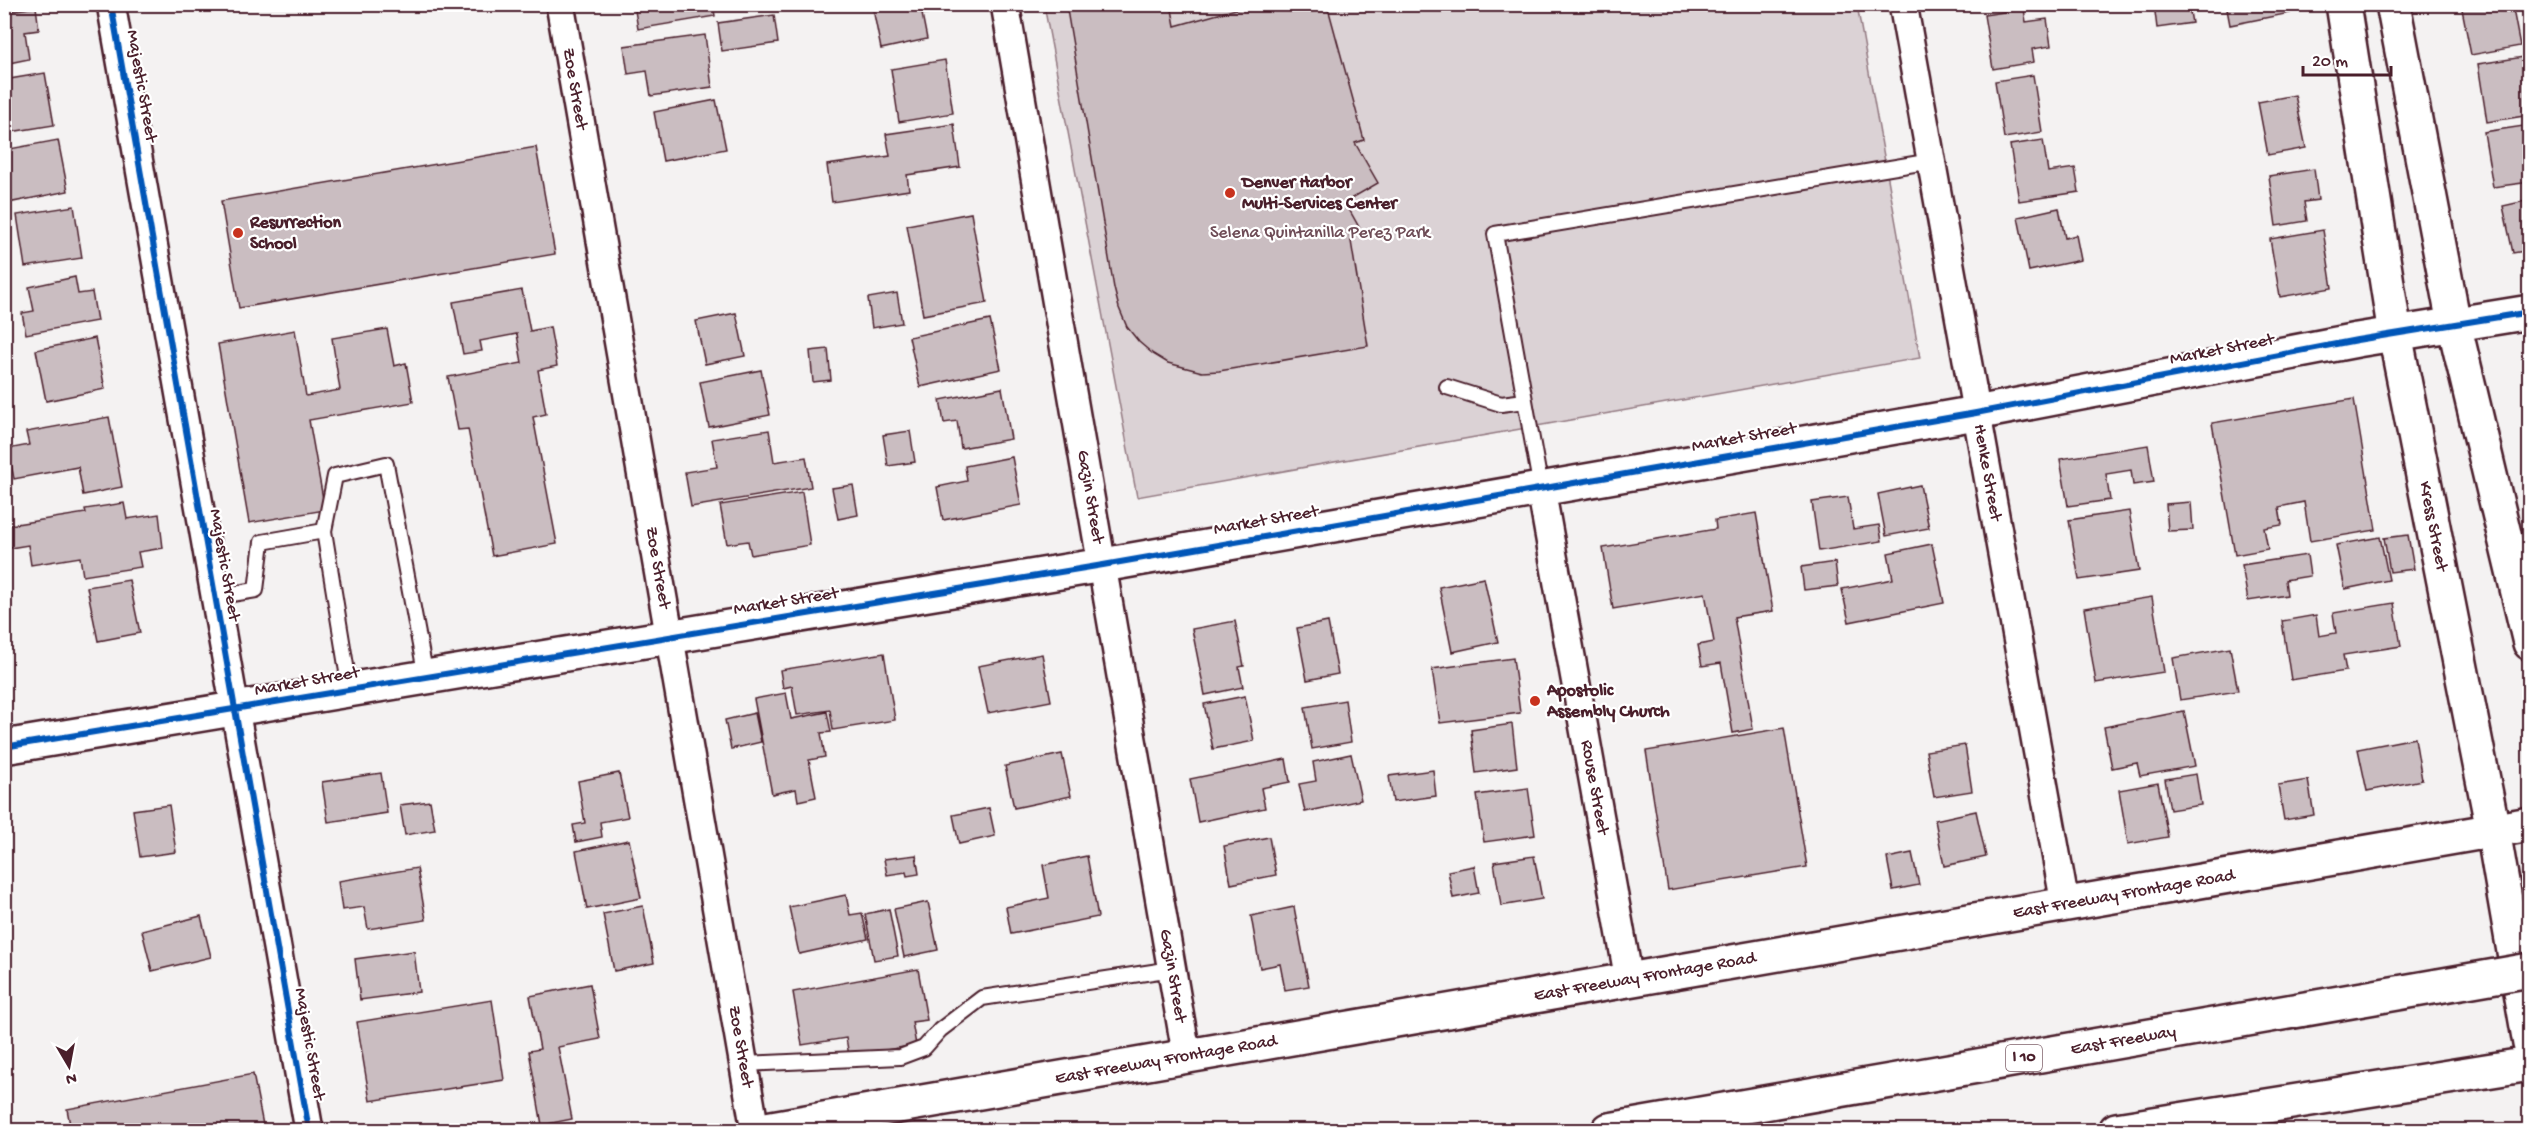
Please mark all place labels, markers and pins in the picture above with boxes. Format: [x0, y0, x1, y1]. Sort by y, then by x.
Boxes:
place label: Denver Harbor Multi-Services Center [1240, 173, 1399, 215]
marker: Denver Harbor Multi-Services Center [1223, 186, 1237, 200]
place label: Resurrection School [249, 213, 342, 255]
marker: Resurrection School [231, 226, 245, 240]
place label: Apostolic Assembly Church [1546, 681, 1670, 723]
marker: Apostolic Assembly Church [1528, 694, 1542, 708]

